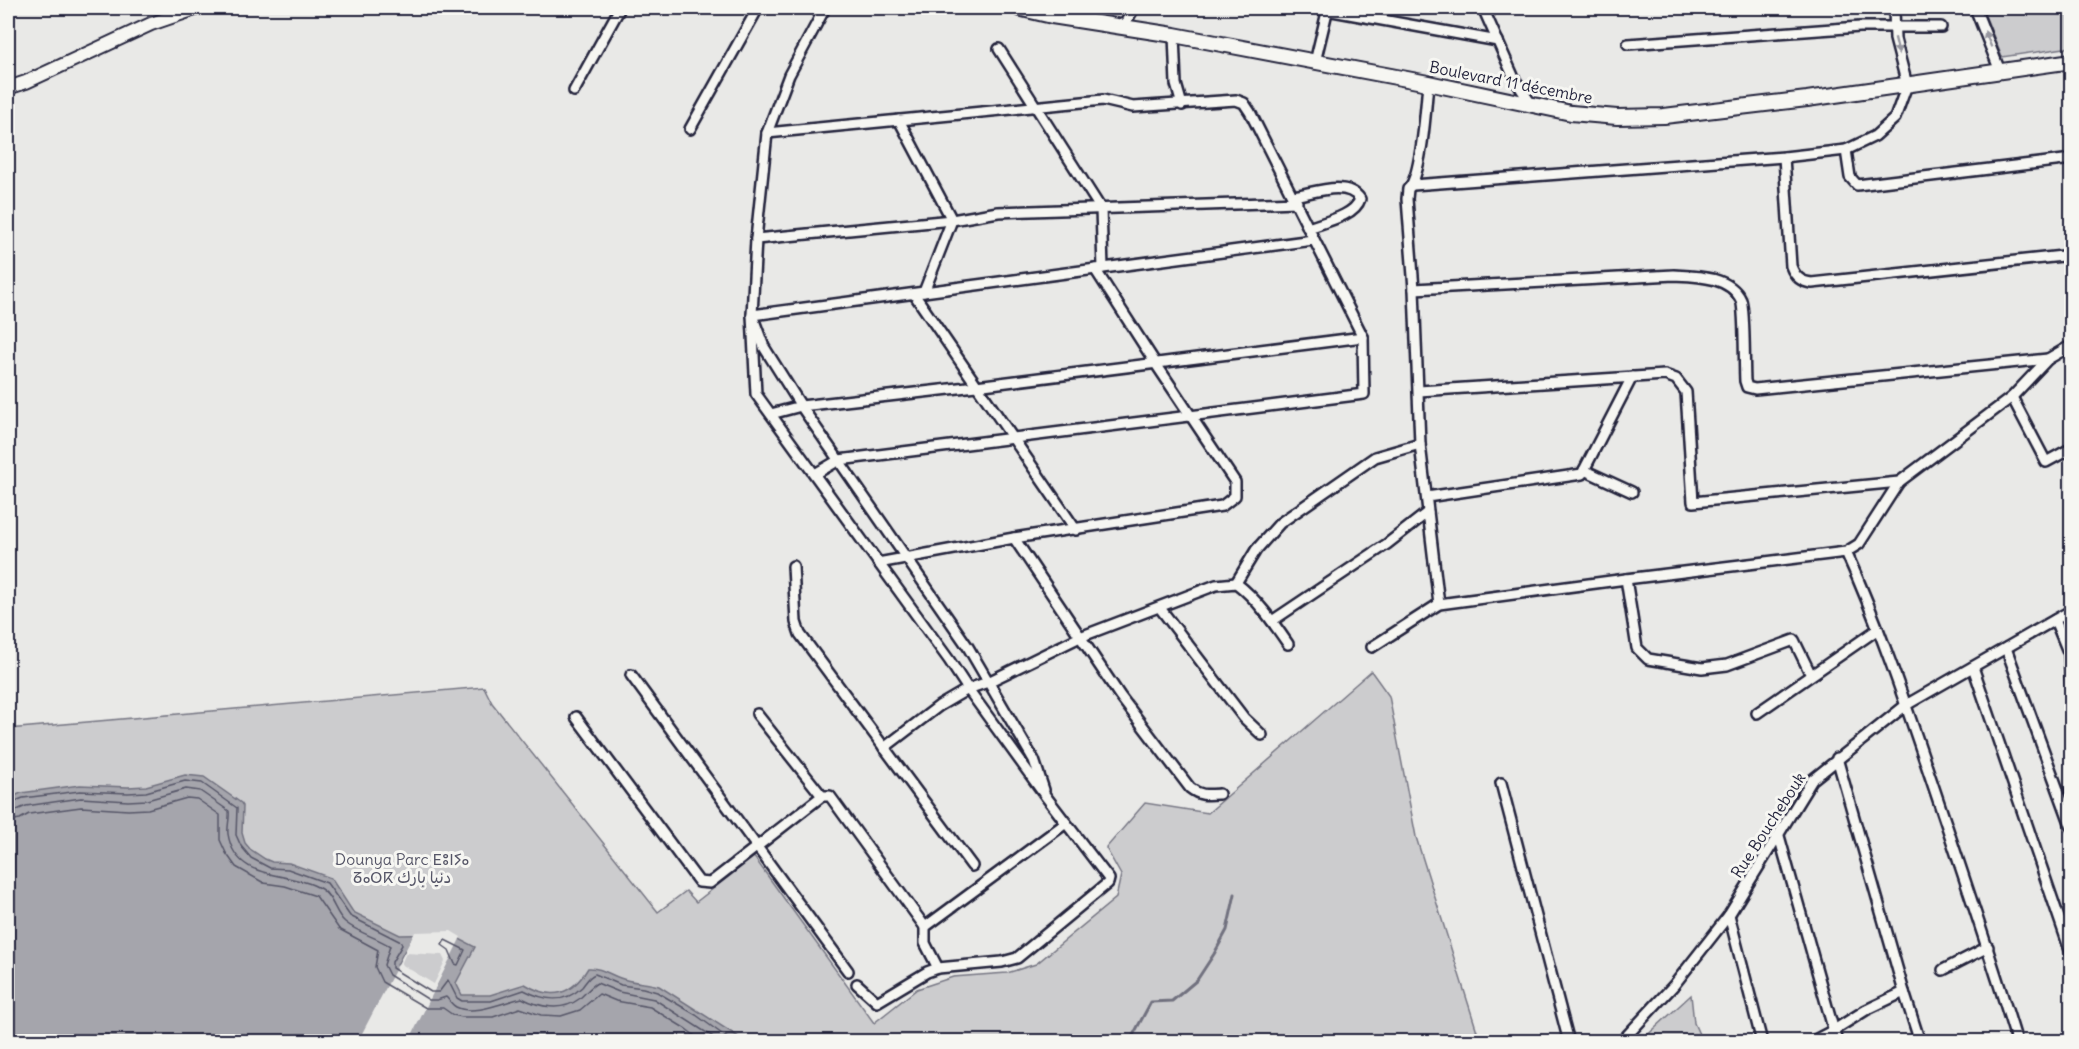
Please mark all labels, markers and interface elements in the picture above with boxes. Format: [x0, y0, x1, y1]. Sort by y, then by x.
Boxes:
one-way arrow [1983, 30, 1992, 48]
one-way arrow [1893, 37, 1903, 56]
street label: Boulevard 11 décembre [1428, 56, 1594, 108]
street label: Rue Bouchebouk [1726, 768, 1810, 882]
park label: Dounya Parc ⴹⵓⵏⵢⴰ ⵒⴰⵔⴽ دنيا بارك [335, 849, 469, 887]

